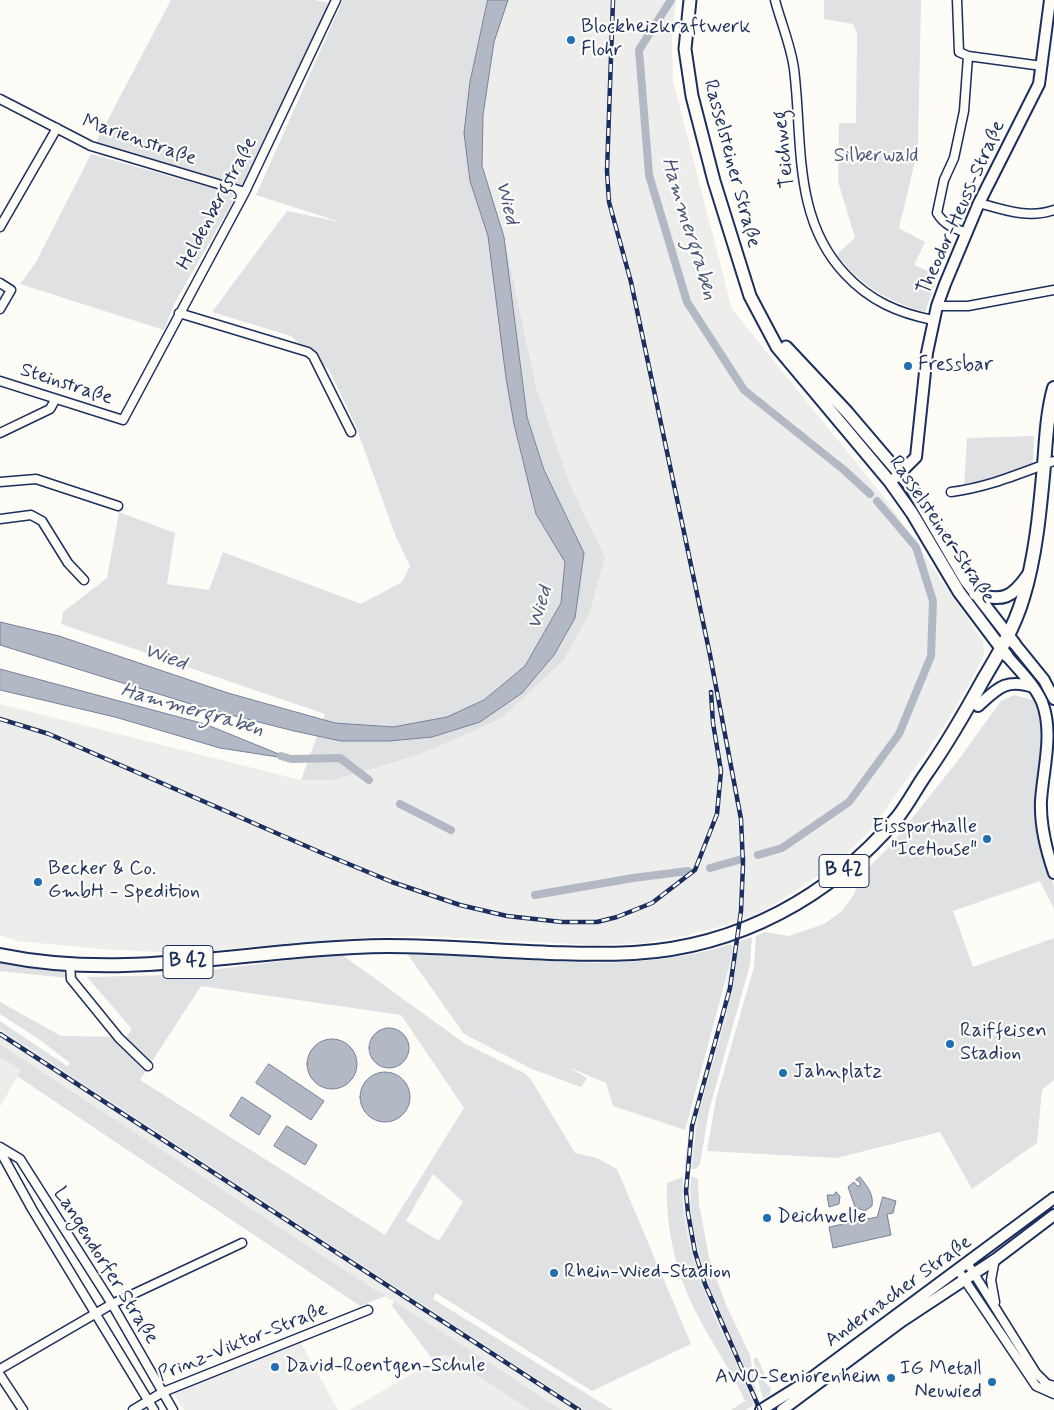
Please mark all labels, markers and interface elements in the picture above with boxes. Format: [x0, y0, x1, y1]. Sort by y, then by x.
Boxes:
place label: Blockheizkraftwerk Flohr [581, 16, 751, 63]
marker: Blockheizkraftwerk Flohr [565, 34, 577, 46]
street label: Rasselsteiner Straße [697, 77, 765, 251]
street label: Teichweg [769, 109, 801, 189]
street label: Marienstraße [79, 110, 199, 172]
street label: Theodor-Heuss-Straße [913, 117, 1011, 299]
street label: Heldenbergstraße [173, 133, 263, 275]
park label: Silberwald [834, 145, 918, 169]
water label: Hammergraben [654, 155, 722, 303]
water label: Wied [488, 179, 524, 227]
place label: Fressbar [918, 354, 993, 378]
street label: Steinstraße [17, 359, 115, 411]
marker: Fressbar [902, 360, 914, 372]
street label: Rasselsteiner Straße [883, 452, 999, 608]
water label: Wied [523, 583, 559, 633]
water label: Wied [140, 639, 190, 677]
water label: Hammergraben [118, 679, 266, 743]
place label: Eissporthalle "IceHouse" [872, 816, 977, 863]
marker: Eissporthalle "IceHouse" [981, 833, 993, 845]
road number: B 42 [819, 854, 869, 888]
place label: Becker & Co. GmbH - Spedition [48, 858, 200, 905]
marker: Becker & Co. GmbH - Spedition [32, 876, 44, 888]
road number: B 42 [163, 946, 213, 979]
place label: Raiffeisen Stadion [960, 1020, 1047, 1067]
marker: Raiffeisen Stadion [944, 1038, 956, 1050]
place label: Jahnplatz [793, 1061, 882, 1085]
marker: Jahnplatz [777, 1067, 789, 1079]
street label: Langendorfer Straße [47, 1183, 163, 1349]
place label: Deichwelle [777, 1206, 866, 1230]
marker: Deichwelle [761, 1212, 773, 1224]
street label: Andernacher Straße [821, 1231, 977, 1353]
place label: Rhein-Wied-Stadion [564, 1261, 731, 1285]
marker: Rhein-Wied-Stadion [548, 1267, 560, 1279]
street label: Prinz-Viktor-Straße [155, 1298, 331, 1388]
place label: David-Roentgen-Schule [285, 1355, 486, 1379]
place label: IG Metall Neuwied [900, 1358, 982, 1405]
marker: David-Roentgen-Schule [269, 1361, 281, 1373]
place label: AWO-Seniorenheim [715, 1366, 881, 1390]
marker: AWO-Seniorenheim [885, 1372, 897, 1384]
marker: IG Metall Neuwied [986, 1376, 998, 1388]

